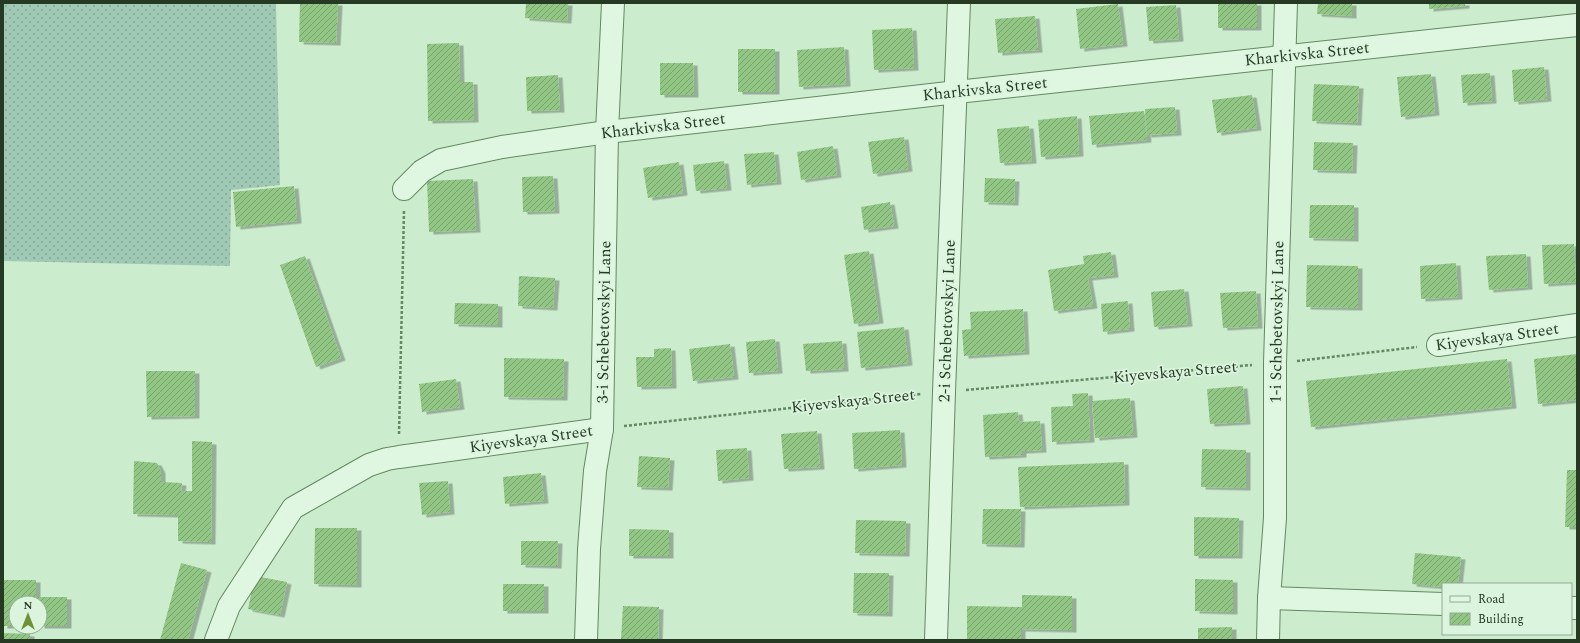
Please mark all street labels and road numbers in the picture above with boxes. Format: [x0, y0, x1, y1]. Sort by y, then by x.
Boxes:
street label: Kharkivska Street [1243, 35, 1371, 72]
street label: Kharkivska Street [921, 70, 1049, 107]
street label: Kharkivska Street [599, 106, 727, 146]
street label: 2-i Schebetovskyi Lane [932, 239, 962, 403]
street label: 3-i Schebetovskyi Lane [591, 240, 617, 404]
street label: 1-i Schebetovskyi Lane [1264, 240, 1290, 404]
street label: Kiyevskaya Street [1434, 316, 1561, 358]
street label: Kiyevskaya Street [1112, 355, 1238, 389]
street label: Kiyevskaya Street [790, 383, 916, 419]
street label: Kiyevskaya Street [468, 418, 595, 460]

